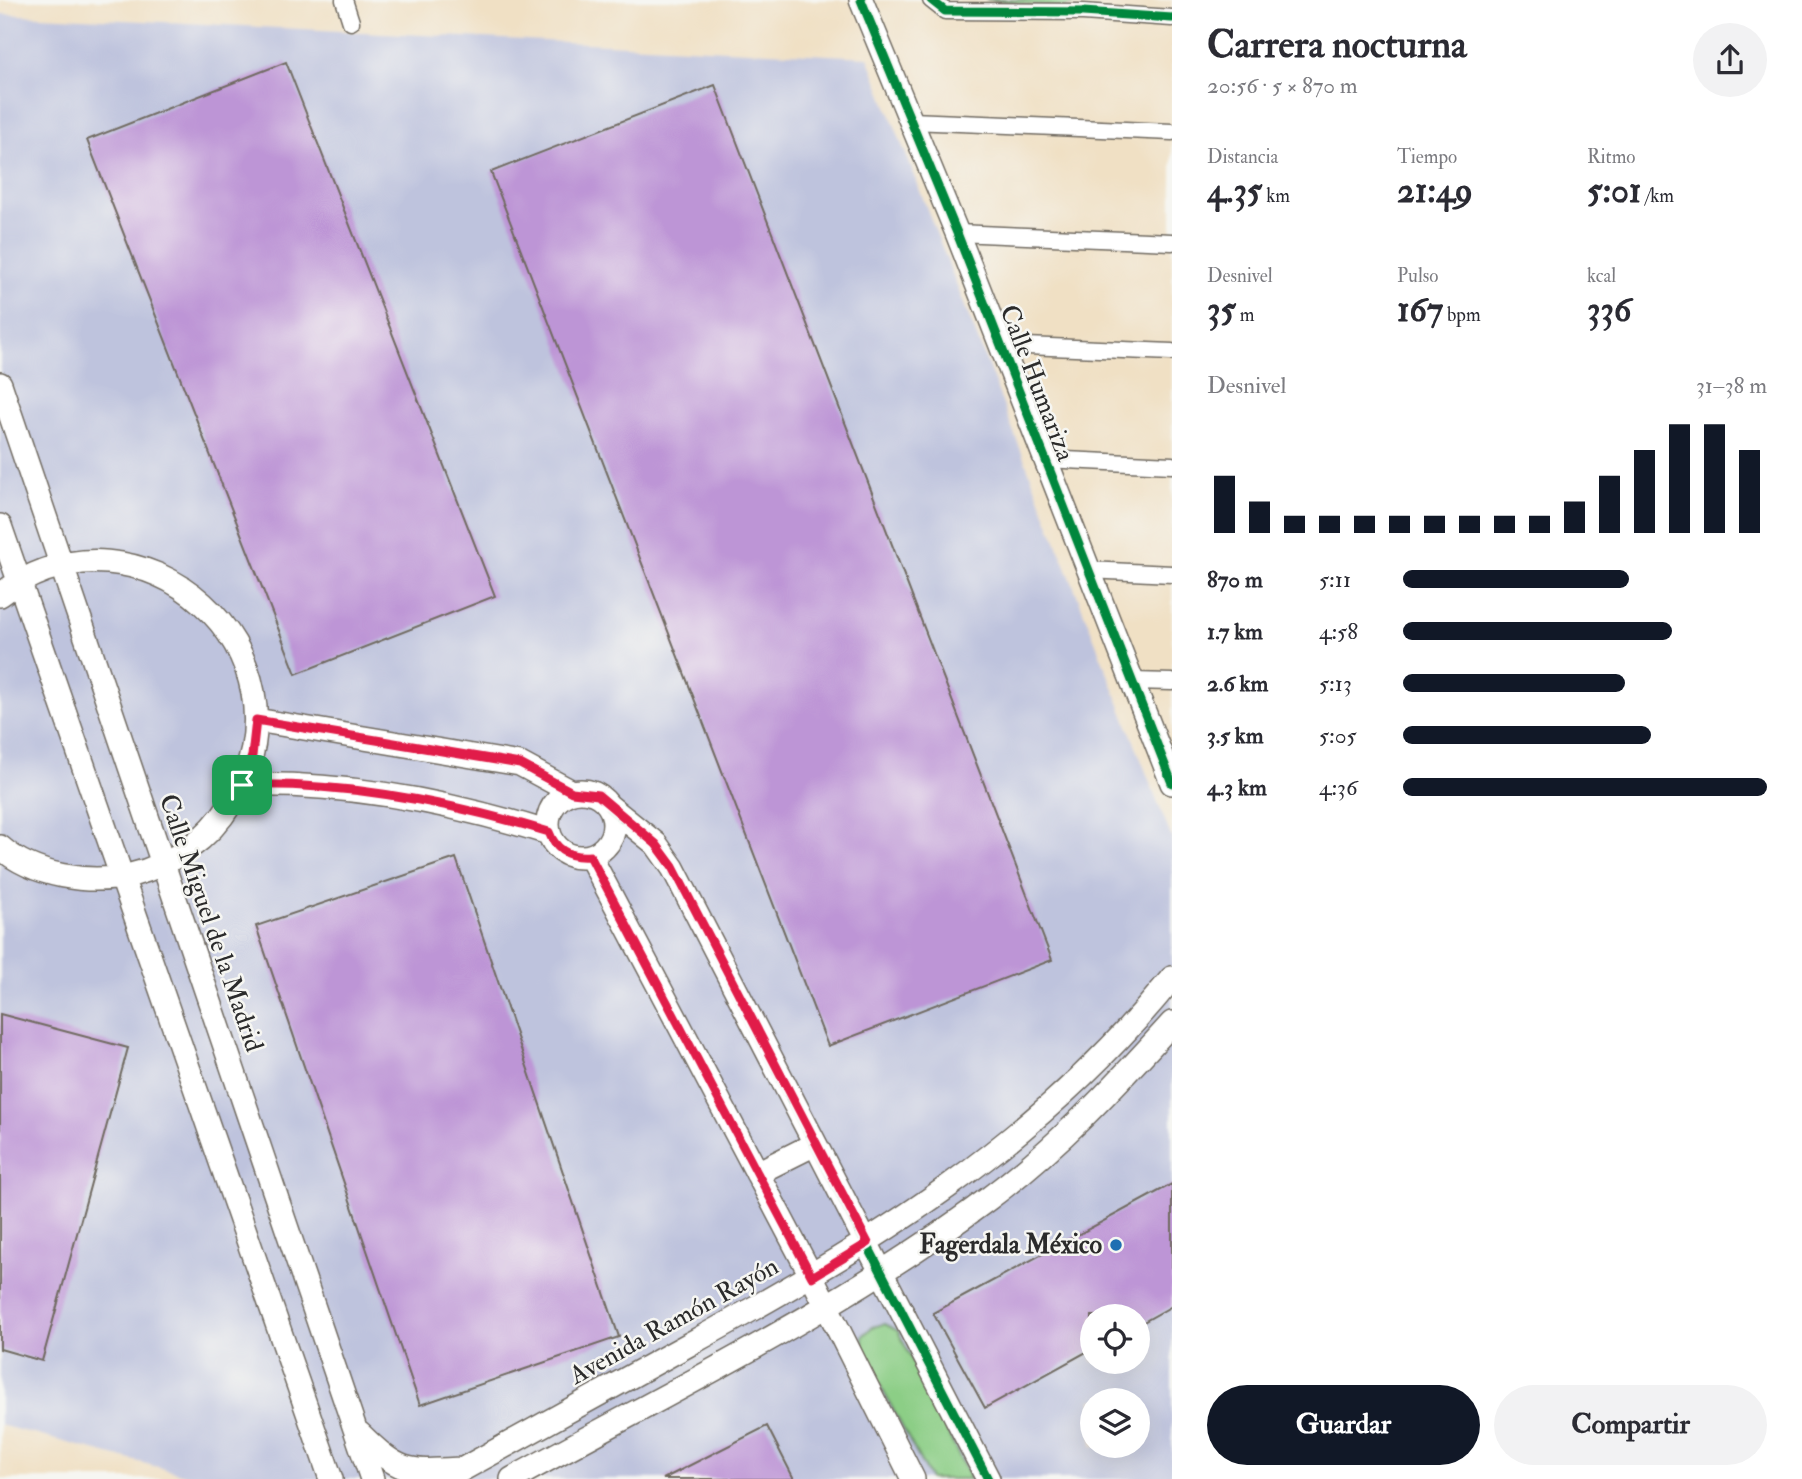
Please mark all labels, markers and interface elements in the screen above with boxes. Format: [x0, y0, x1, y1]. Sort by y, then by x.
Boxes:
text: Carrera nocturna [1207, 21, 1467, 69]
button: share [1693, 23, 1767, 97]
text: 20:56 · 5 × 870 m [1207, 71, 1358, 100]
text: Distancia [1207, 145, 1278, 169]
text: Tiempo [1397, 145, 1457, 169]
text: Ritmo [1587, 145, 1636, 169]
text: 4.35 [1207, 169, 1262, 213]
text: 21:49 [1397, 169, 1473, 213]
text: 5:01 [1587, 169, 1641, 213]
text: km [1262, 184, 1290, 208]
text: /km [1641, 184, 1674, 208]
text: Desnivel [1207, 264, 1273, 288]
text: Pulso [1397, 264, 1438, 288]
text: kcal [1587, 264, 1616, 288]
text: 35 [1207, 288, 1236, 332]
text: 167 [1397, 288, 1443, 332]
text: 336 [1587, 288, 1632, 332]
street label: Calle Humariza [993, 301, 1082, 466]
text: m [1236, 303, 1255, 327]
text: bpm [1443, 303, 1481, 327]
text: Desnivel [1207, 371, 1286, 400]
text: 31–38 m [1696, 371, 1767, 400]
text: 870 m [1207, 565, 1263, 594]
text: 5:11 [1319, 565, 1351, 594]
text: 1.7 km [1207, 617, 1263, 646]
text: 4:58 [1319, 617, 1358, 646]
text: 2.6 km [1207, 669, 1268, 698]
text: 5:13 [1319, 669, 1352, 698]
text: 3.5 km [1207, 721, 1264, 750]
text: 5:05 [1319, 721, 1357, 750]
pin [212, 755, 272, 815]
icon: arrive [223, 766, 261, 804]
text: 4.3 km [1207, 773, 1267, 802]
text: 4:36 [1319, 773, 1358, 802]
street label: Calle Miguel de la Madrid [152, 790, 270, 1056]
place label: Fagerdala México [919, 1229, 1102, 1262]
marker: Fagerdala México [1108, 1237, 1124, 1253]
street label: Avenida Ramón Rayón [563, 1250, 784, 1392]
map controls [1080, 1304, 1150, 1458]
button: locate [1080, 1304, 1150, 1374]
button: Guardar [1207, 1385, 1480, 1465]
button: Compartir [1494, 1385, 1767, 1465]
button: layers [1080, 1388, 1150, 1458]

